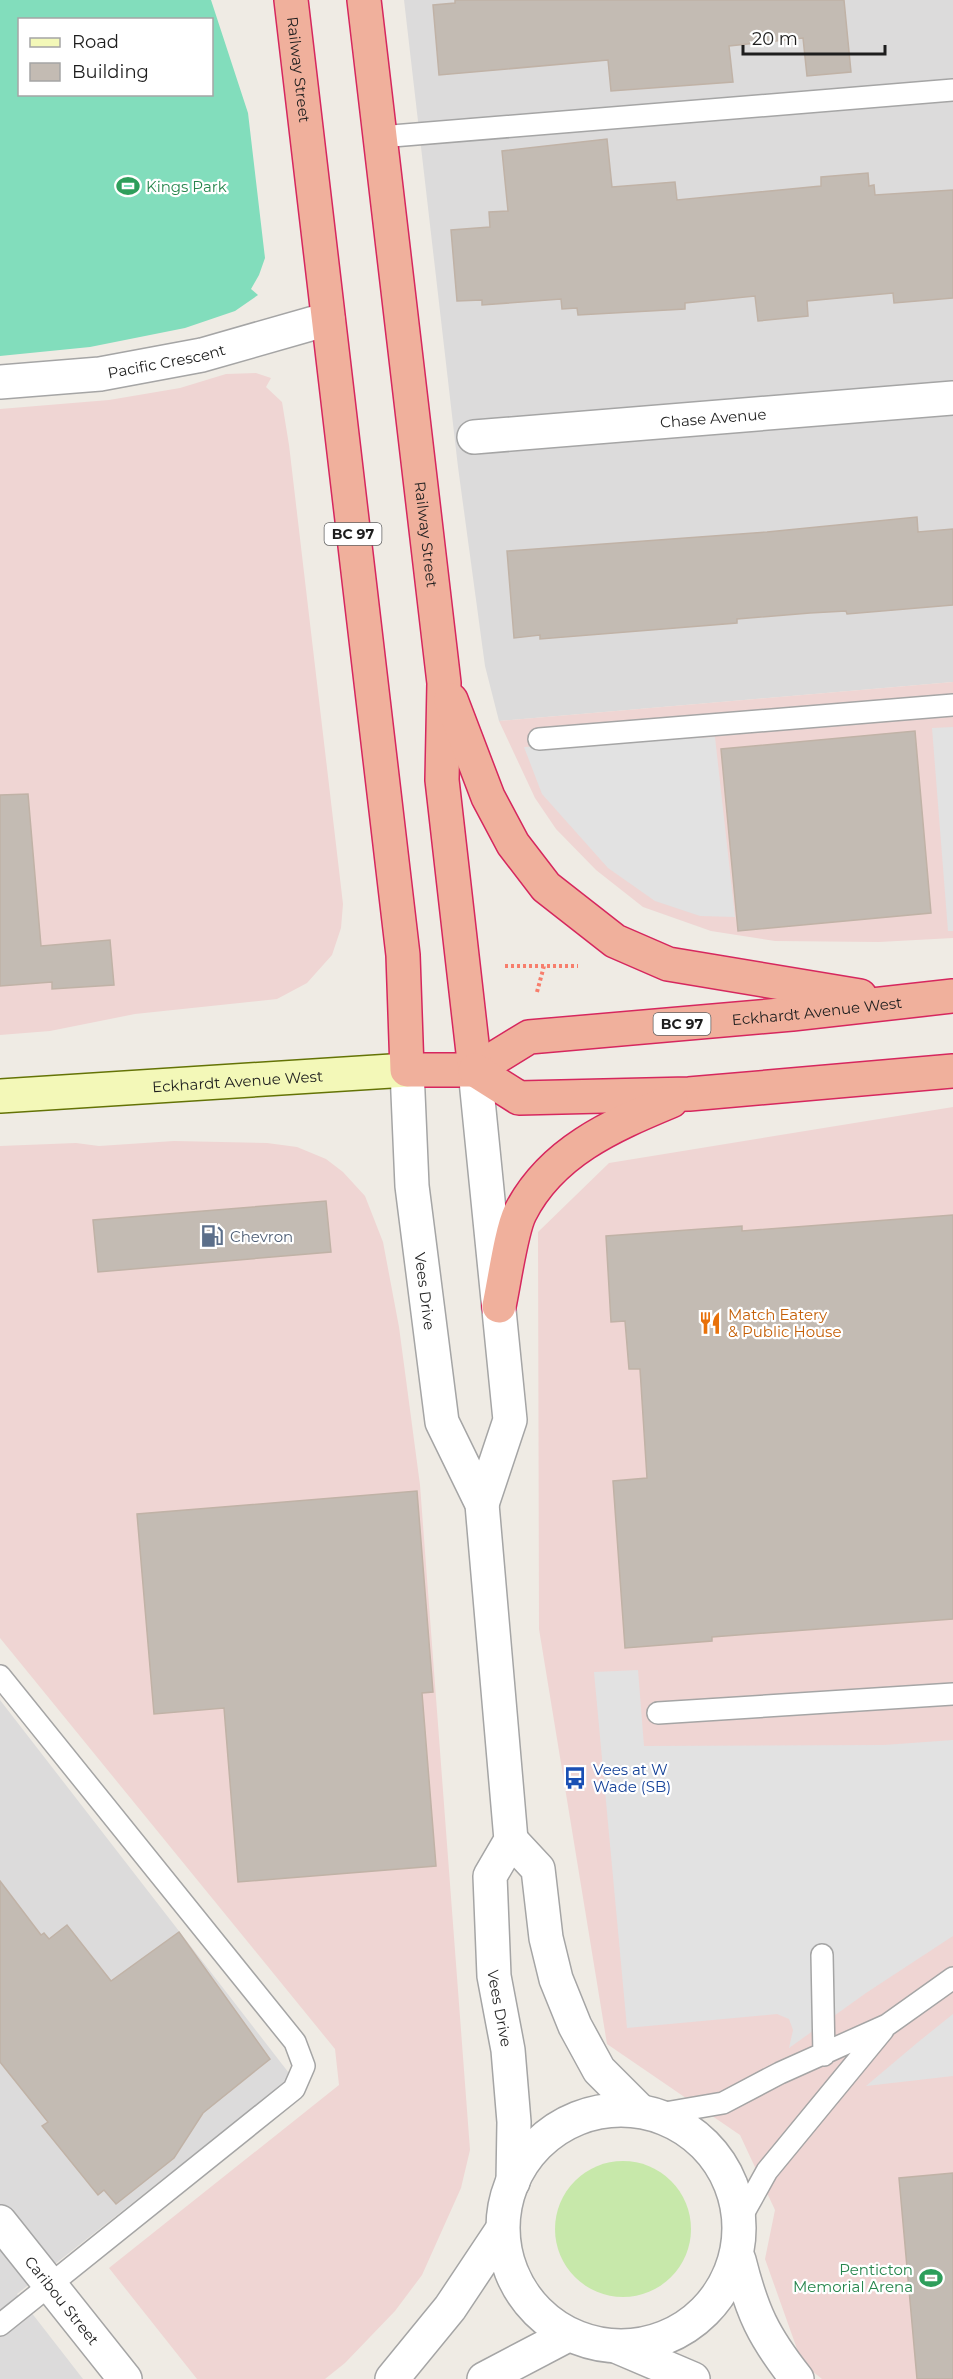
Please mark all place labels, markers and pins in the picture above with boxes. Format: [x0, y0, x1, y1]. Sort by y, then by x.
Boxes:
sports icon: Kings Park [115, 173, 141, 199]
place label: Kings Park [146, 177, 227, 196]
fuel station icon: Chevron [199, 1223, 225, 1249]
place label: Chevron [230, 1227, 293, 1246]
place label: Match Eatery & Public House [728, 1305, 842, 1341]
restaurant icon: Match Eatery & Public House [697, 1310, 723, 1336]
place label: Vees at W Wade (SB) [593, 1760, 671, 1796]
bus stop icon: Vees at W Wade (SB) [562, 1765, 588, 1791]
place label: Penticton Memorial Arena [793, 2260, 913, 2296]
sports icon: Penticton Memorial Arena [918, 2265, 944, 2291]

